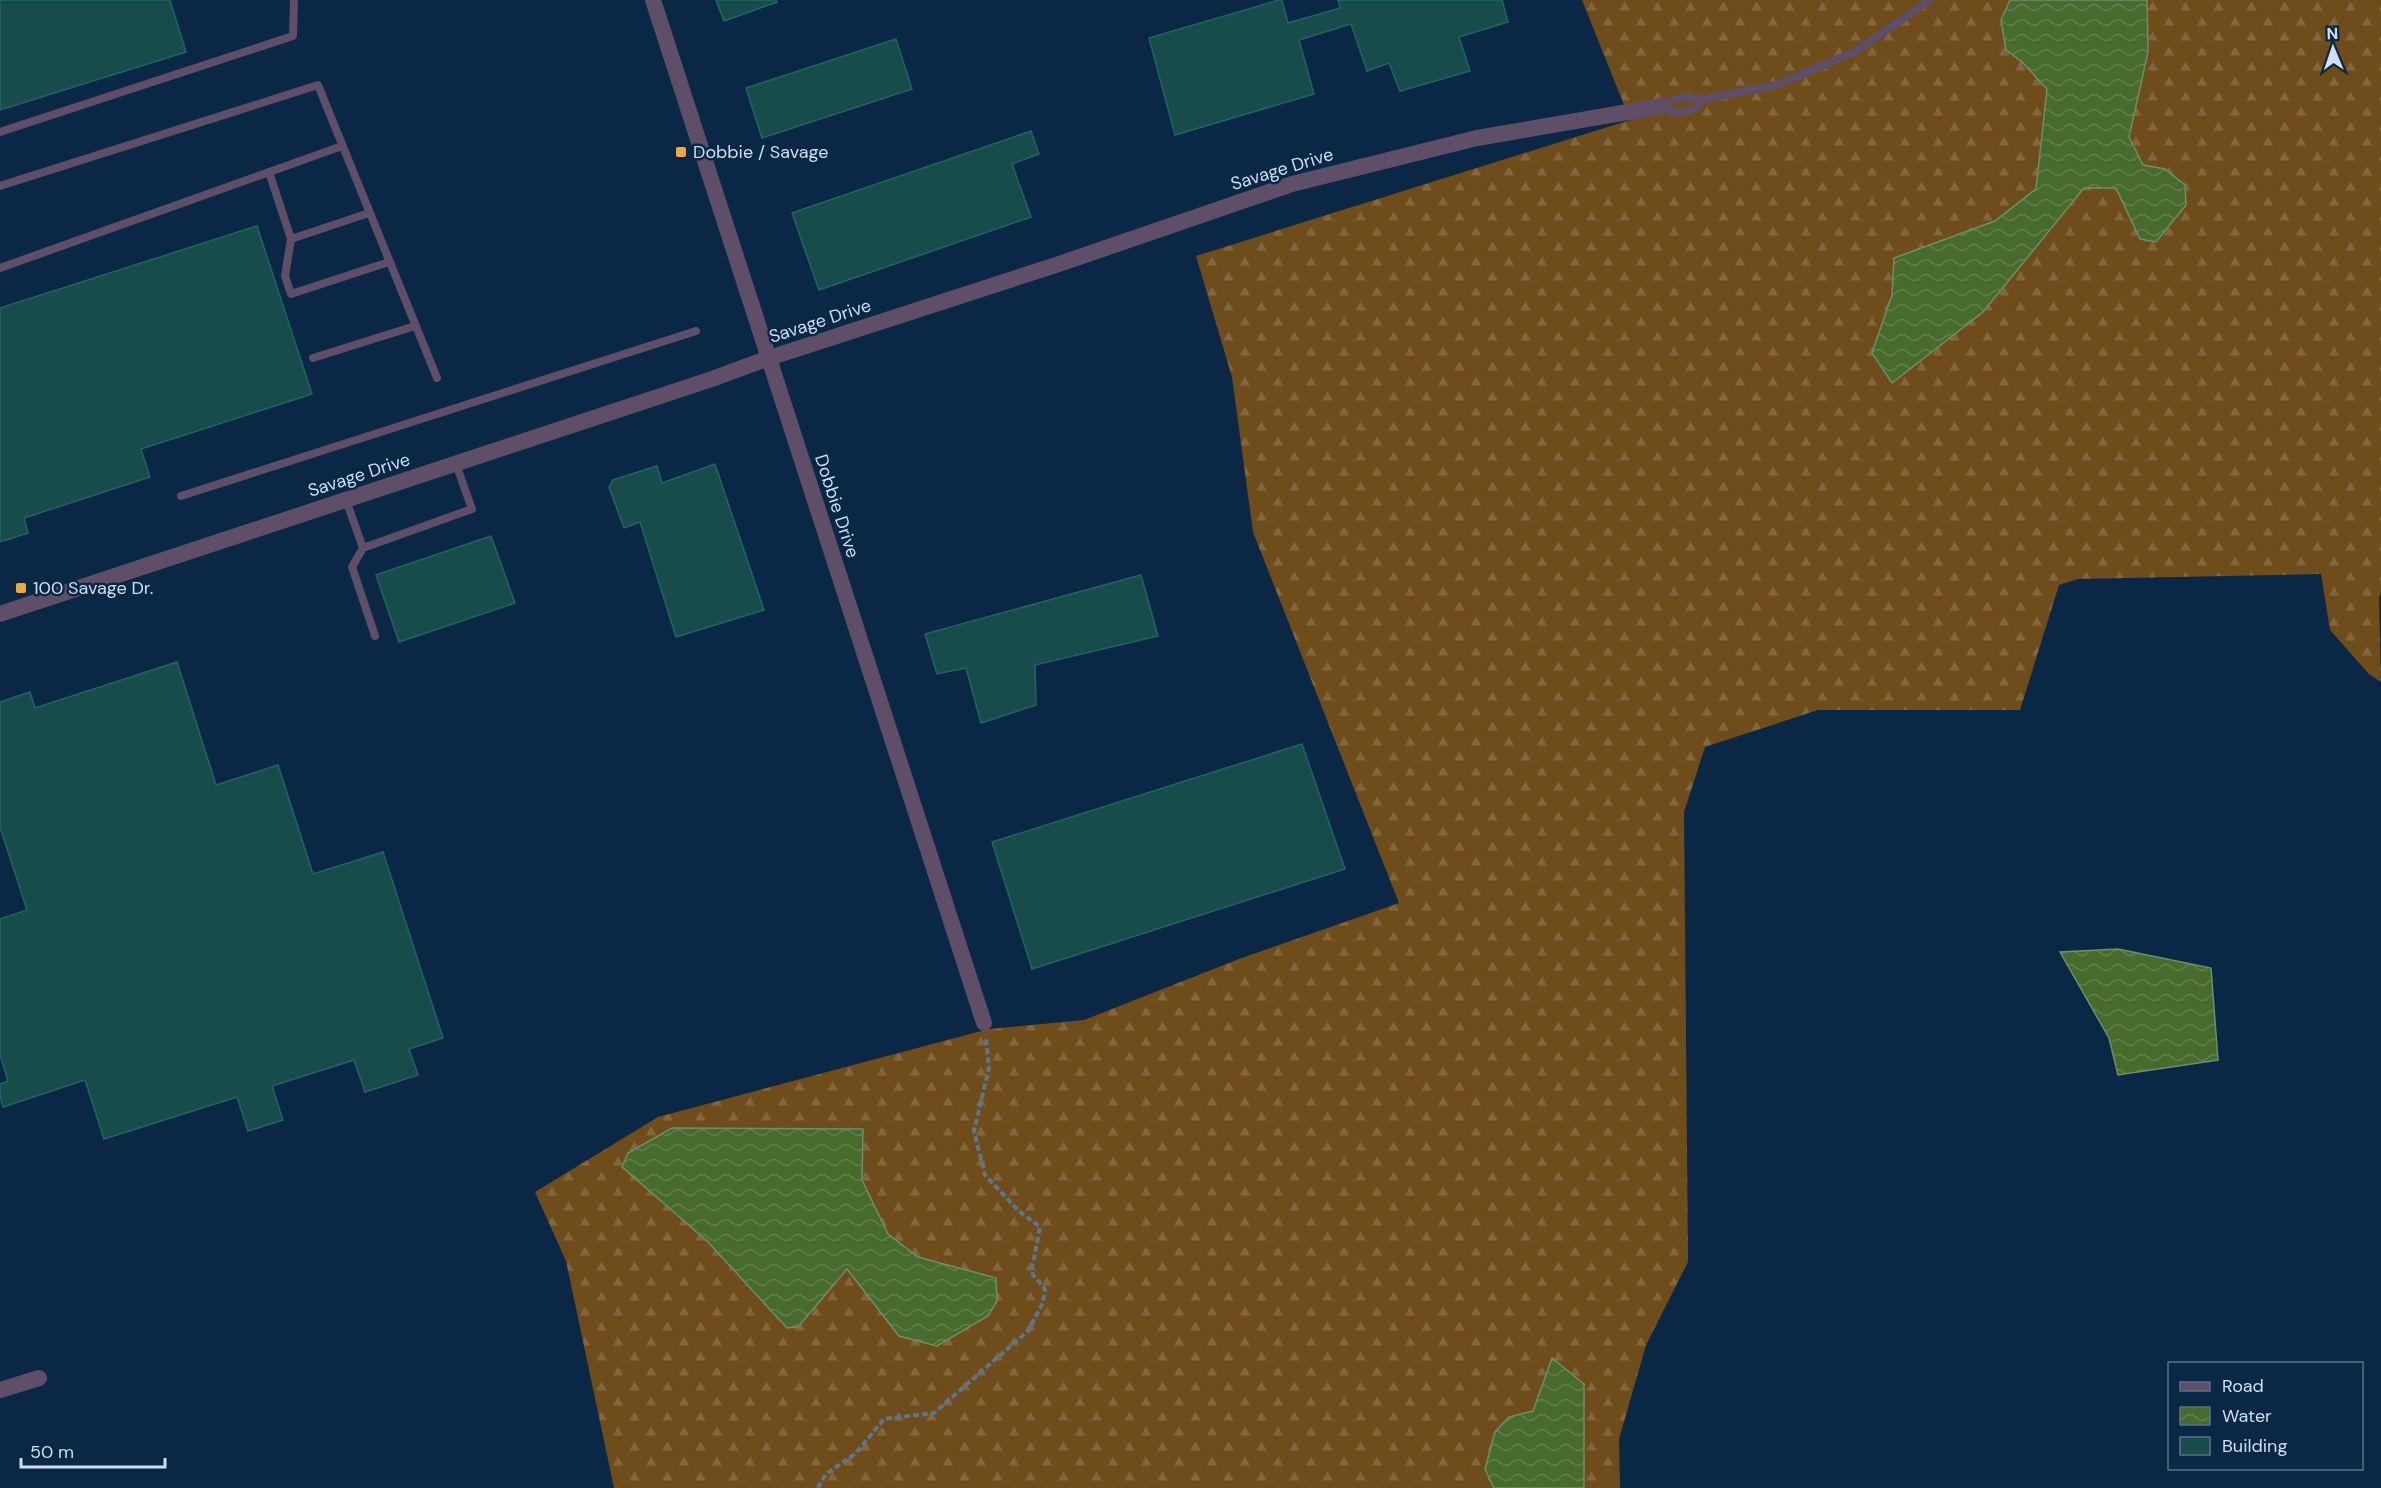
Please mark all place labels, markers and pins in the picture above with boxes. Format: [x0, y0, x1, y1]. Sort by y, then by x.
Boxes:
place label: Dobbie / Savage [693, 140, 828, 164]
marker: Dobbie / Savage [674, 145, 688, 159]
place label: 100 Savage Dr. [33, 576, 153, 600]
marker: 100 Savage Dr. [14, 581, 28, 595]

